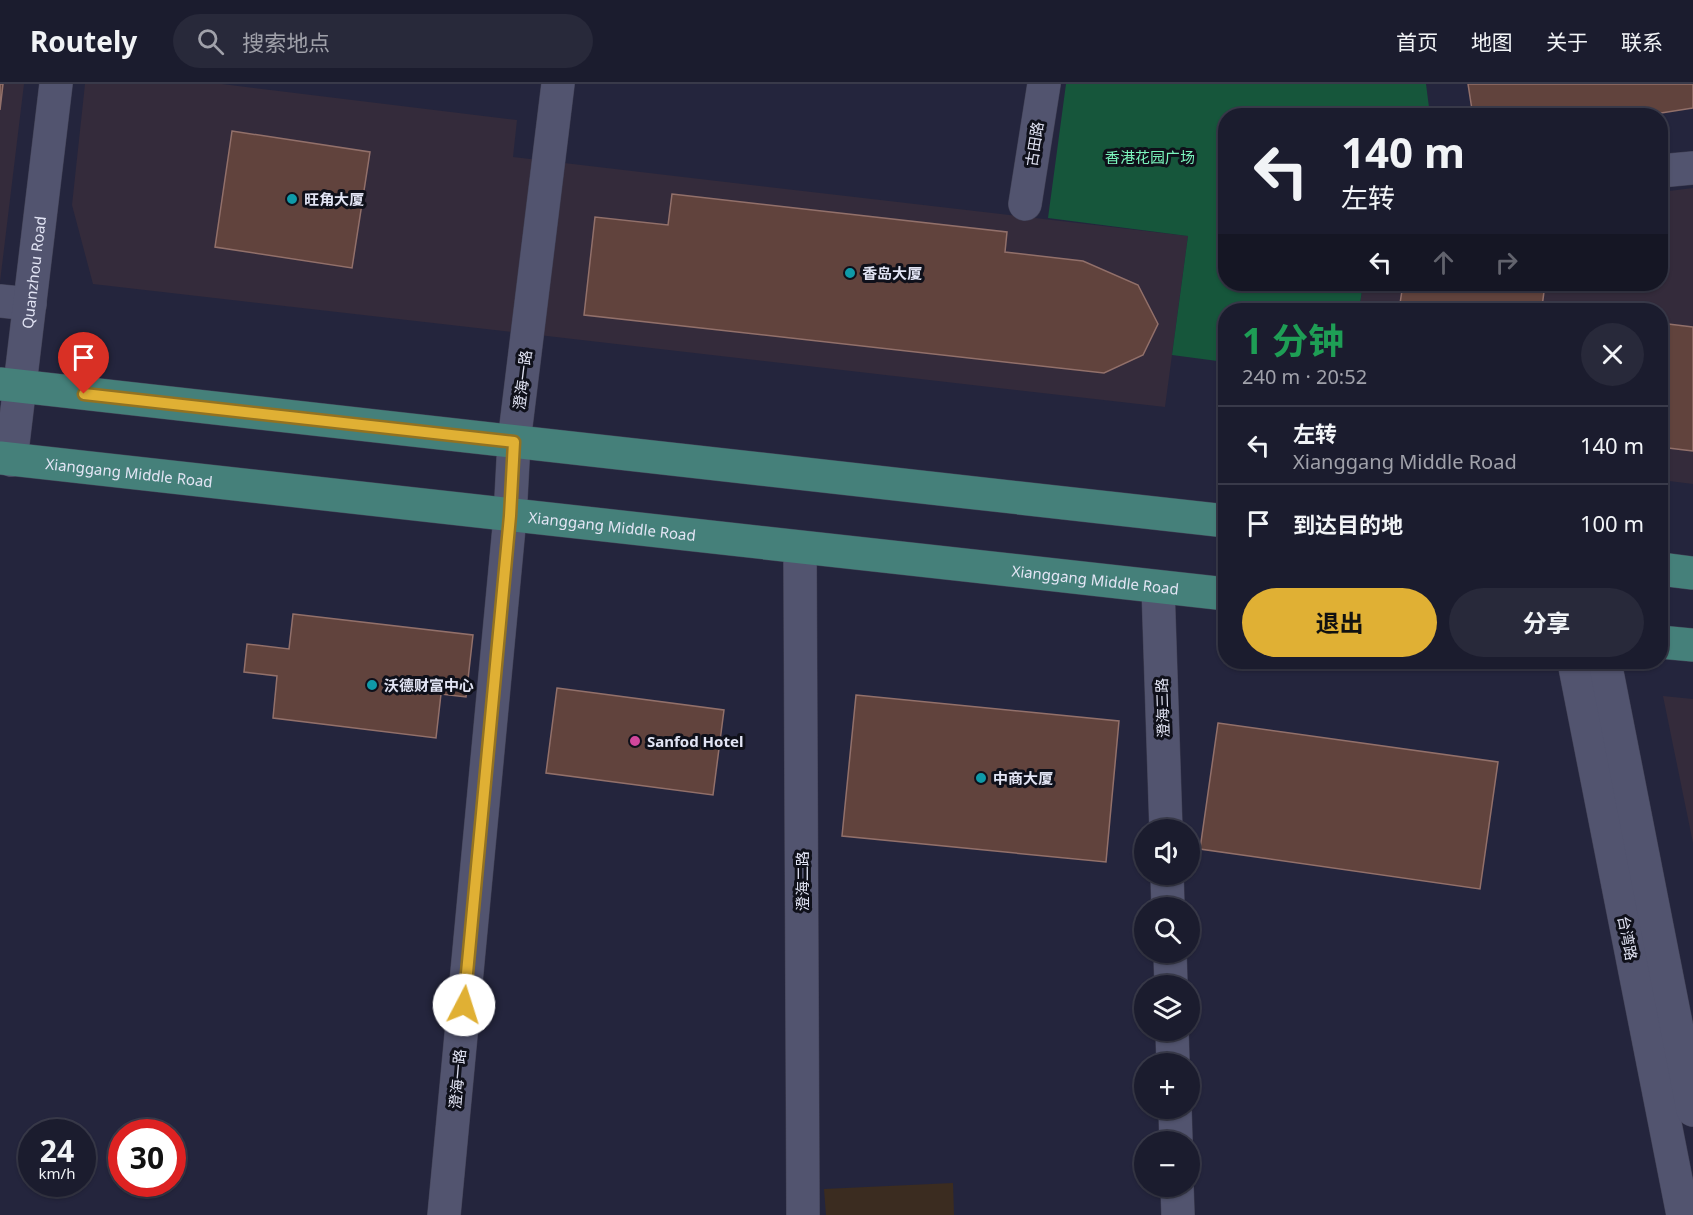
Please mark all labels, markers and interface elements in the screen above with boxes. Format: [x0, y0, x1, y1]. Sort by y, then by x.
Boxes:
search box [173, 14, 593, 68]
text: Routely [30, 22, 137, 60]
icon: search [194, 25, 227, 58]
text: 搜索地点 [242, 27, 330, 57]
text: 首页 [1396, 28, 1438, 56]
text: 地图 [1471, 28, 1513, 56]
text: 关于 [1546, 28, 1588, 56]
text: 联系 [1621, 28, 1663, 56]
street label: 古田路 [1021, 120, 1047, 168]
text: 140 m [1341, 123, 1465, 180]
icon: left [1242, 132, 1320, 210]
park label: 香港花园广场 [1105, 147, 1195, 167]
text: 左转 [1341, 179, 1395, 216]
place label: 旺角大厦 [304, 189, 364, 209]
marker: 旺角大厦 [285, 192, 299, 206]
street label: Quanzhou Road [17, 215, 50, 330]
icon: left [1364, 246, 1397, 279]
icon: ahead [1427, 246, 1460, 279]
icon: right [1490, 246, 1523, 279]
place label: 香岛大厦 [862, 263, 922, 283]
marker: 香岛大厦 [843, 266, 857, 280]
text: 1 分钟 [1242, 316, 1344, 365]
button: close [1581, 323, 1644, 386]
pin [58, 332, 109, 394]
icon: arrive [67, 341, 100, 374]
street label: 澄海一路 [508, 349, 536, 411]
text: 240 m · 20:52 [1242, 363, 1367, 390]
text: 左转 [1293, 418, 1337, 448]
icon: left [1242, 429, 1275, 462]
text: 140 m [1580, 430, 1644, 460]
text: Xianggang Middle Road [1293, 448, 1517, 475]
street label: Xianggang Middle Road [45, 453, 214, 492]
street label: Xianggang Middle Road [528, 507, 697, 545]
icon: arrive [1242, 507, 1275, 540]
text: 100 m [1580, 508, 1644, 538]
text: 到达目的地 [1293, 509, 1403, 539]
street label: Xianggang Middle Road [1011, 560, 1180, 599]
button: 退出 [1242, 588, 1437, 657]
button: 分享 [1449, 588, 1644, 657]
place label: 沃德财富中心 [384, 675, 474, 695]
marker: 沃德财富中心 [365, 678, 379, 692]
street label: 澄海三路 [1151, 678, 1173, 738]
place label: Sanfod Hotel [647, 731, 743, 751]
marker: Sanfod Hotel [628, 734, 642, 748]
place label: 中商大厦 [993, 768, 1053, 788]
marker: 中商大厦 [974, 771, 988, 785]
map controls [1134, 819, 1200, 1197]
button: sound [1134, 819, 1200, 885]
street label: 澄海二路 [792, 851, 812, 911]
button: search [1134, 897, 1200, 963]
street label: 台湾路 [1614, 914, 1642, 962]
position arrow [432, 973, 496, 1037]
button: layers [1134, 975, 1200, 1041]
street label: 澄海一路 [444, 1048, 470, 1110]
button: + [1134, 1053, 1200, 1119]
speed limit sign: 30 [108, 1119, 186, 1197]
text: 24 [40, 1130, 74, 1171]
button: − [1134, 1131, 1200, 1197]
text: km/h [39, 1163, 75, 1183]

